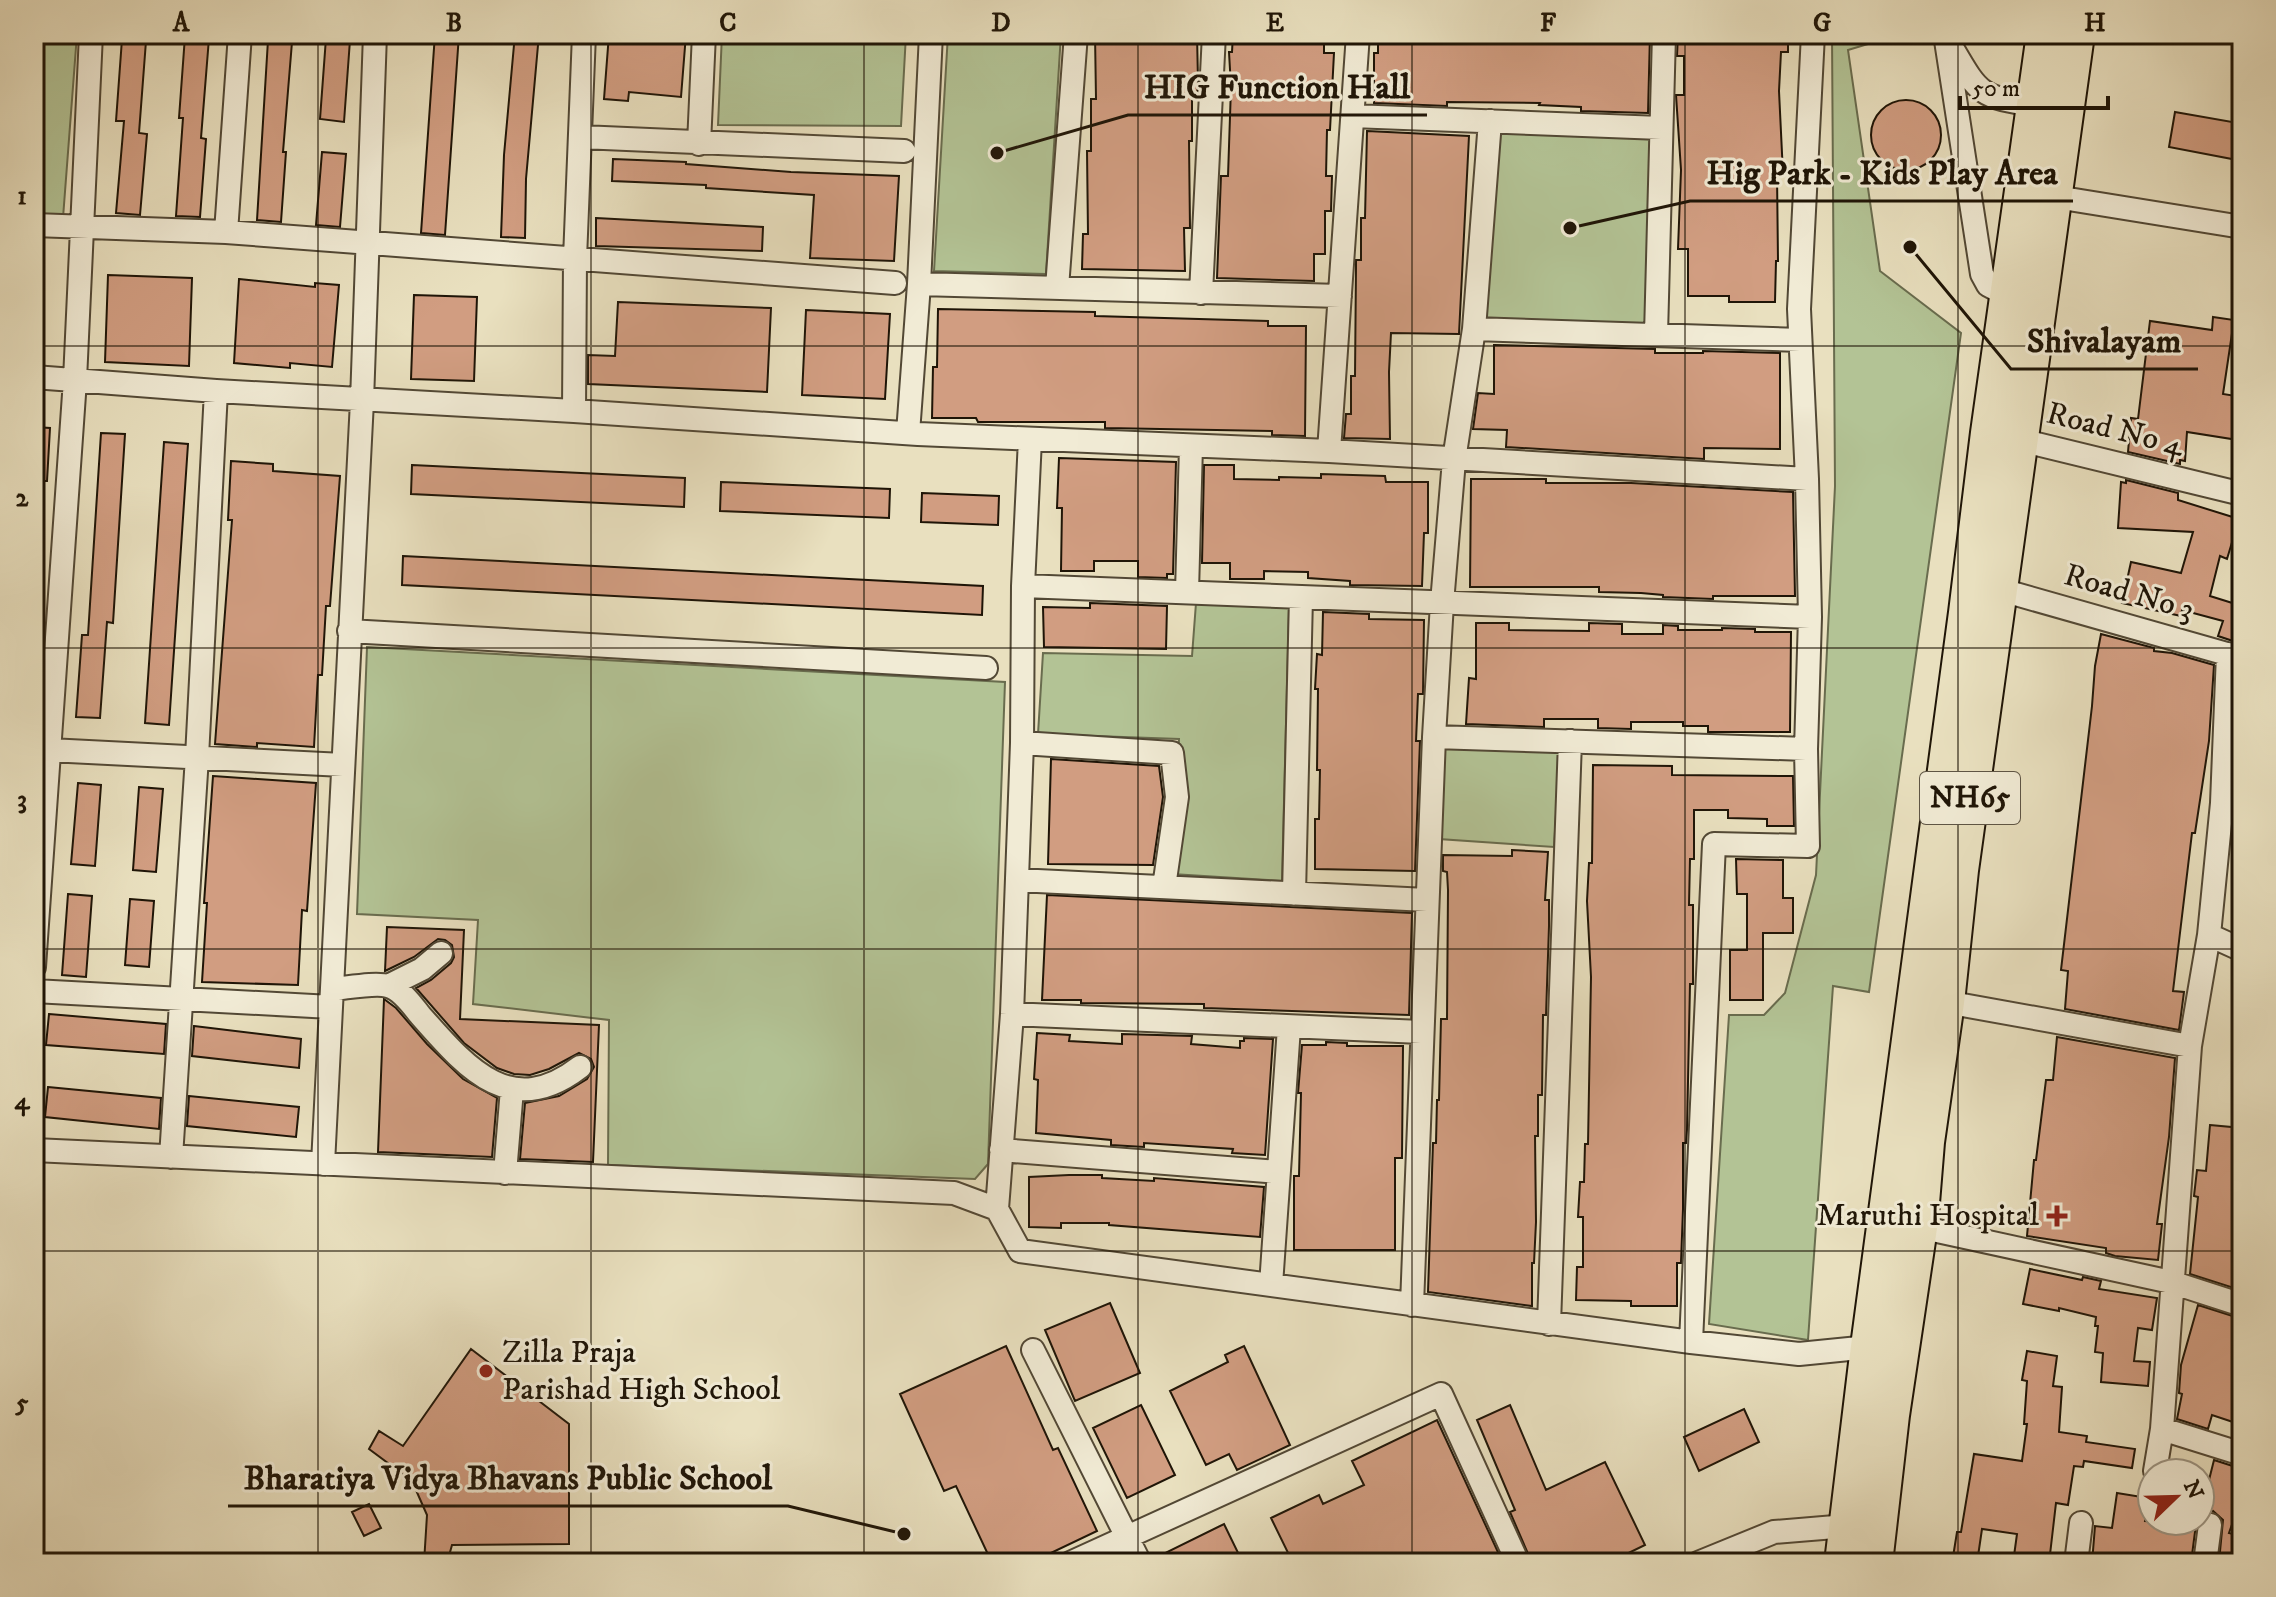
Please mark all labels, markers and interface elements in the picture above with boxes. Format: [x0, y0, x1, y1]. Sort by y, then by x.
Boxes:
text: A [172, 7, 191, 40]
text: B [446, 7, 462, 40]
text: C [719, 7, 737, 40]
text: D [991, 7, 1011, 40]
text: E [1266, 7, 1284, 40]
text: F [1540, 7, 1557, 40]
text: G [1813, 7, 1831, 40]
text: H [2084, 7, 2106, 40]
callout: HIG Function Hall [1128, 57, 1427, 115]
scale bar [1960, 60, 2108, 110]
text: HIG Function Hall [1144, 67, 1411, 109]
text: 50 m [1972, 74, 2020, 104]
callout: Hig Park - Kids Play Area [1690, 143, 2073, 201]
text: Hig Park - Kids Play Area [1706, 153, 2058, 195]
text: 1 [17, 180, 27, 213]
callout: Shivalayam [2011, 311, 2198, 369]
text: Shivalayam [2027, 321, 2182, 363]
street label: Road No 4 [2042, 394, 2188, 466]
text: 2 [16, 482, 30, 515]
street label: Road No 3 [2060, 555, 2198, 631]
road number: NH65 [1920, 772, 2020, 824]
text: 3 [17, 784, 27, 817]
text: 4 [15, 1085, 31, 1118]
place label: Maruthi Hospital [1816, 1196, 2039, 1236]
marker: Maruthi Hospital [2046, 1205, 2068, 1227]
place label: Zilla Praja Parishad High School [502, 1333, 781, 1410]
marker: Zilla Praja Parishad High School [477, 1362, 495, 1380]
text: 5 [15, 1387, 29, 1420]
callout: Bharatiya Vidya Bhavans Public School [228, 1448, 788, 1506]
north arrow [2136, 1457, 2216, 1537]
text: Bharatiya Vidya Bhavans Public School [244, 1458, 773, 1500]
text: N [2177, 1476, 2209, 1503]

